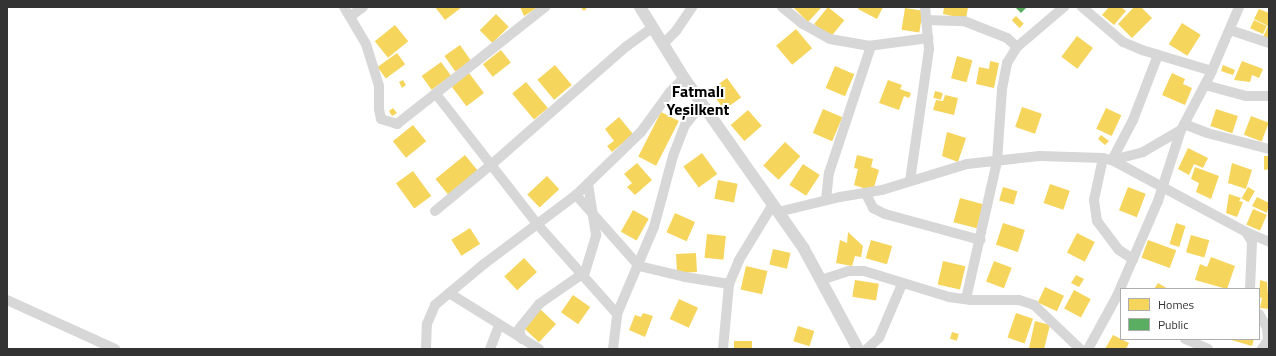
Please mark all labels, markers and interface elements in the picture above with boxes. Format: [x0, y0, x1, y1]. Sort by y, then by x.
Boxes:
district label: Fatmalı Yeşilkent [667, 81, 729, 119]
legend [1120, 288, 1260, 340]
text: Homes [1158, 295, 1194, 314]
text: Public [1158, 315, 1188, 334]

